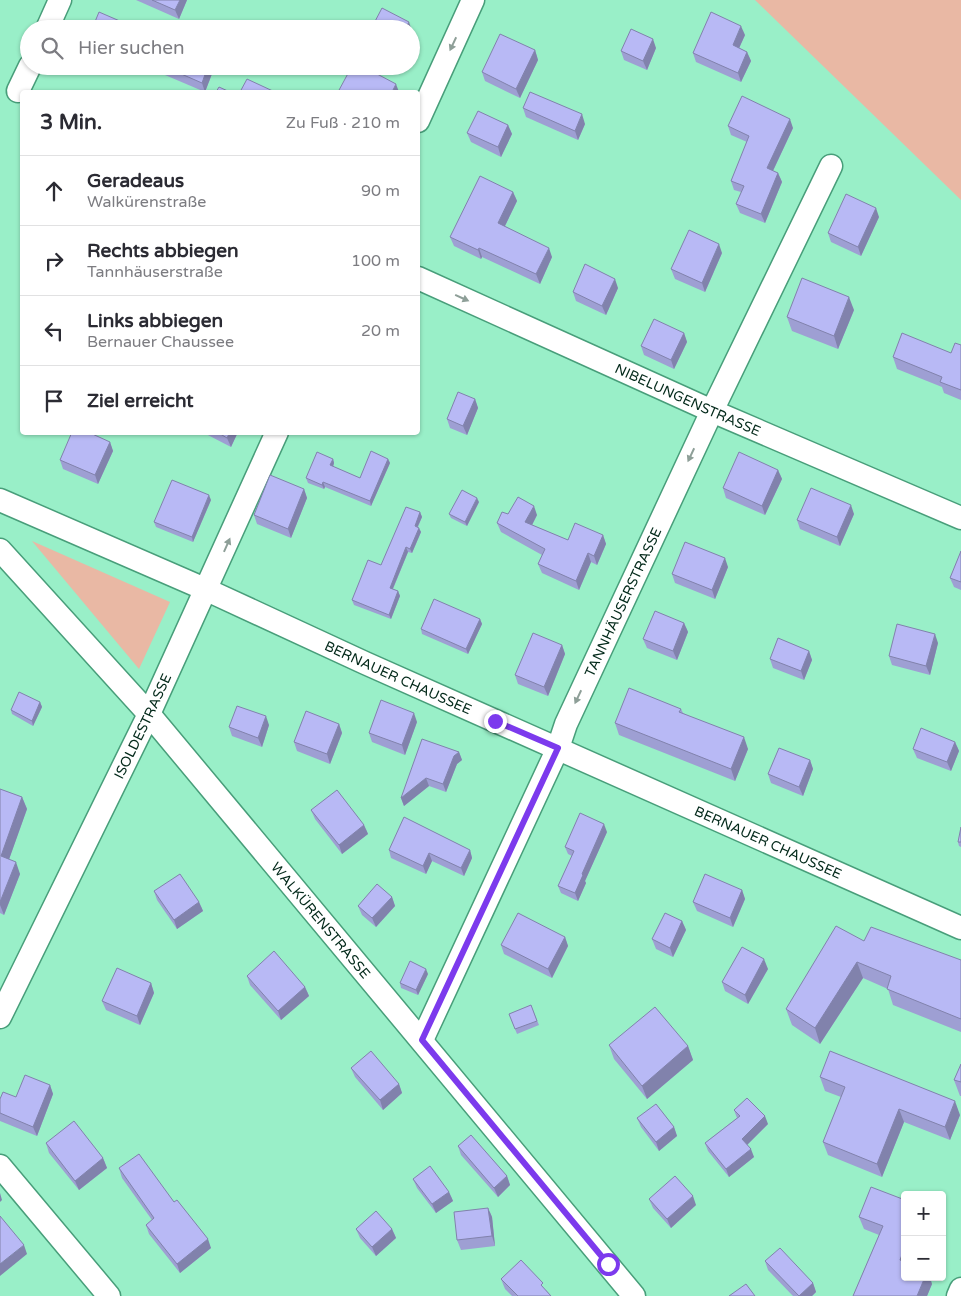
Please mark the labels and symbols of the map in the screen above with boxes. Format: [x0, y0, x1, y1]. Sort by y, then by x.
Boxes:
one-way arrow [448, 37, 456, 51]
one-way arrow [455, 294, 469, 302]
street label: NIBELUNGENSTRASSE [612, 360, 763, 439]
one-way arrow [687, 448, 695, 462]
street label: TANNHÄUSERSTRASSE [581, 525, 665, 679]
one-way arrow [223, 538, 231, 552]
street label: BERNAUER CHAUSSEE [322, 637, 474, 718]
street label: ISOLDESTRASSE [110, 671, 175, 782]
one-way arrow [574, 690, 582, 704]
route end [484, 710, 507, 733]
street label: BERNAUER CHAUSSEE [692, 802, 845, 882]
street label: WALKÜRENSTRASSE [268, 859, 374, 982]
route start [597, 1253, 620, 1276]

